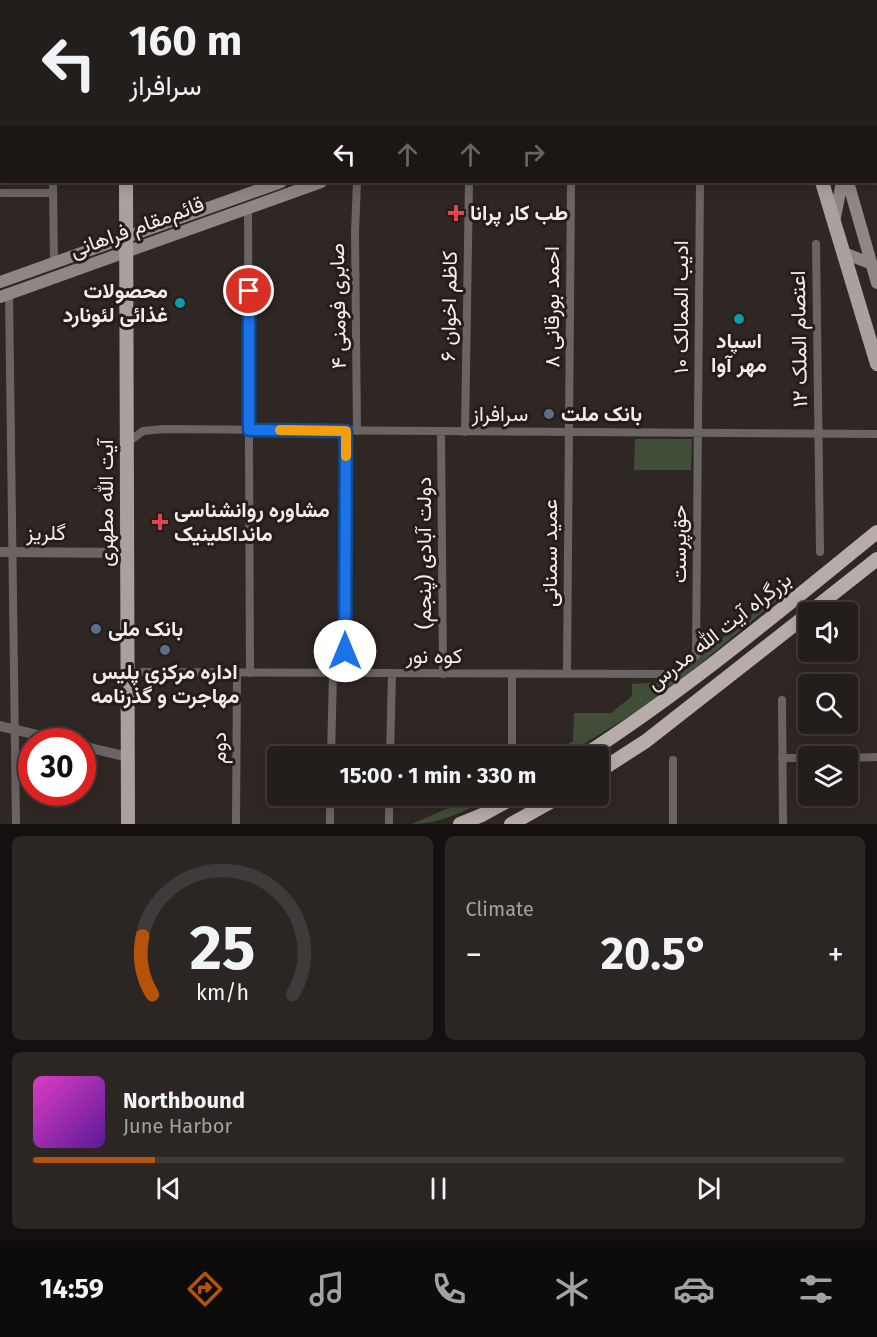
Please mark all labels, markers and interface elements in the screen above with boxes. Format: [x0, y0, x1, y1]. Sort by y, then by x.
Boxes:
text: 160 m [129, 16, 242, 66]
icon: left [30, 24, 108, 102]
text: سرافراز [129, 70, 202, 102]
icon: left [328, 138, 361, 171]
icon: ahead [391, 138, 424, 171]
icon: ahead [454, 138, 487, 171]
icon: right [517, 138, 550, 171]
street label: قائم‌مقام فراهانی [66, 191, 208, 264]
place label: طب کار پرانا [470, 200, 568, 227]
marker: طب کار پرانا [447, 204, 465, 222]
street label: ادیب الممالک ۱۰ [668, 240, 694, 374]
street label: صابری فومنی ۴ [324, 243, 352, 369]
street label: احمد بورقانی ۸ [539, 246, 565, 368]
street label: کاظم اخوان ۶ [435, 251, 464, 362]
pin [223, 265, 274, 316]
street label: اعتصام الملک ۱۲ [785, 270, 814, 408]
icon: arrive [232, 274, 265, 307]
place label: محصولات غذائی لئونارد [63, 278, 168, 328]
marker: محصولات غذائی لئونارد [173, 296, 187, 310]
marker: اسپاد مهر آوا [732, 312, 746, 326]
place label: اسپاد مهر آوا [711, 328, 767, 378]
street label: سرافراز [471, 401, 528, 427]
place label: بانک ملت [561, 401, 642, 427]
marker: بانک ملت [542, 407, 556, 421]
street label: آیت الله مطهری [93, 437, 119, 567]
street label: دولت آبادی (پنجم) [411, 477, 438, 629]
place label: مشاوره روانشناسی مانداکلینیک [174, 497, 330, 547]
street label: عمید سمنانی [537, 499, 563, 607]
street label: حق‌پرست [666, 505, 693, 583]
marker: مشاوره روانشناسی مانداکلینیک [151, 513, 169, 531]
street label: گلریز [25, 520, 66, 546]
street label: بزرگراه آیت الله مدرس [641, 566, 797, 696]
map controls [798, 602, 858, 806]
button: sound [798, 602, 858, 662]
place label: بانک ملی [108, 616, 183, 642]
position arrow [313, 619, 377, 683]
marker: بانک ملی [89, 622, 103, 636]
marker: اداره مرکزی پلیس مهاجرت و گذرنامه [158, 643, 172, 657]
street label: کوه نور [405, 643, 462, 669]
place label: اداره مرکزی پلیس مهاجرت و گذرنامه [91, 659, 239, 709]
button: search [798, 674, 858, 734]
speed limit sign: 30 [18, 728, 96, 806]
street label: دوم [206, 732, 233, 764]
button: layers [798, 746, 858, 806]
text: 15:00 · 1 min · 330 m [340, 762, 536, 789]
text: Climate [466, 897, 534, 921]
text: 25 [189, 911, 255, 986]
text: 20.5° [601, 927, 709, 981]
text: − [466, 935, 482, 975]
text: + [828, 935, 844, 975]
text: km/h [196, 980, 249, 1006]
text: Northbound [123, 1087, 245, 1114]
text: June Harbor [123, 1114, 232, 1138]
icon: previous [152, 1172, 185, 1205]
icon: pause [422, 1172, 455, 1205]
icon: next [692, 1172, 725, 1205]
icon: directions [184, 1268, 226, 1310]
icon: music [306, 1268, 348, 1310]
icon: phone [428, 1268, 470, 1310]
icon: climate [551, 1268, 593, 1310]
icon: car [673, 1268, 715, 1310]
icon: filters [795, 1268, 837, 1310]
text: 14:59 [40, 1273, 104, 1305]

